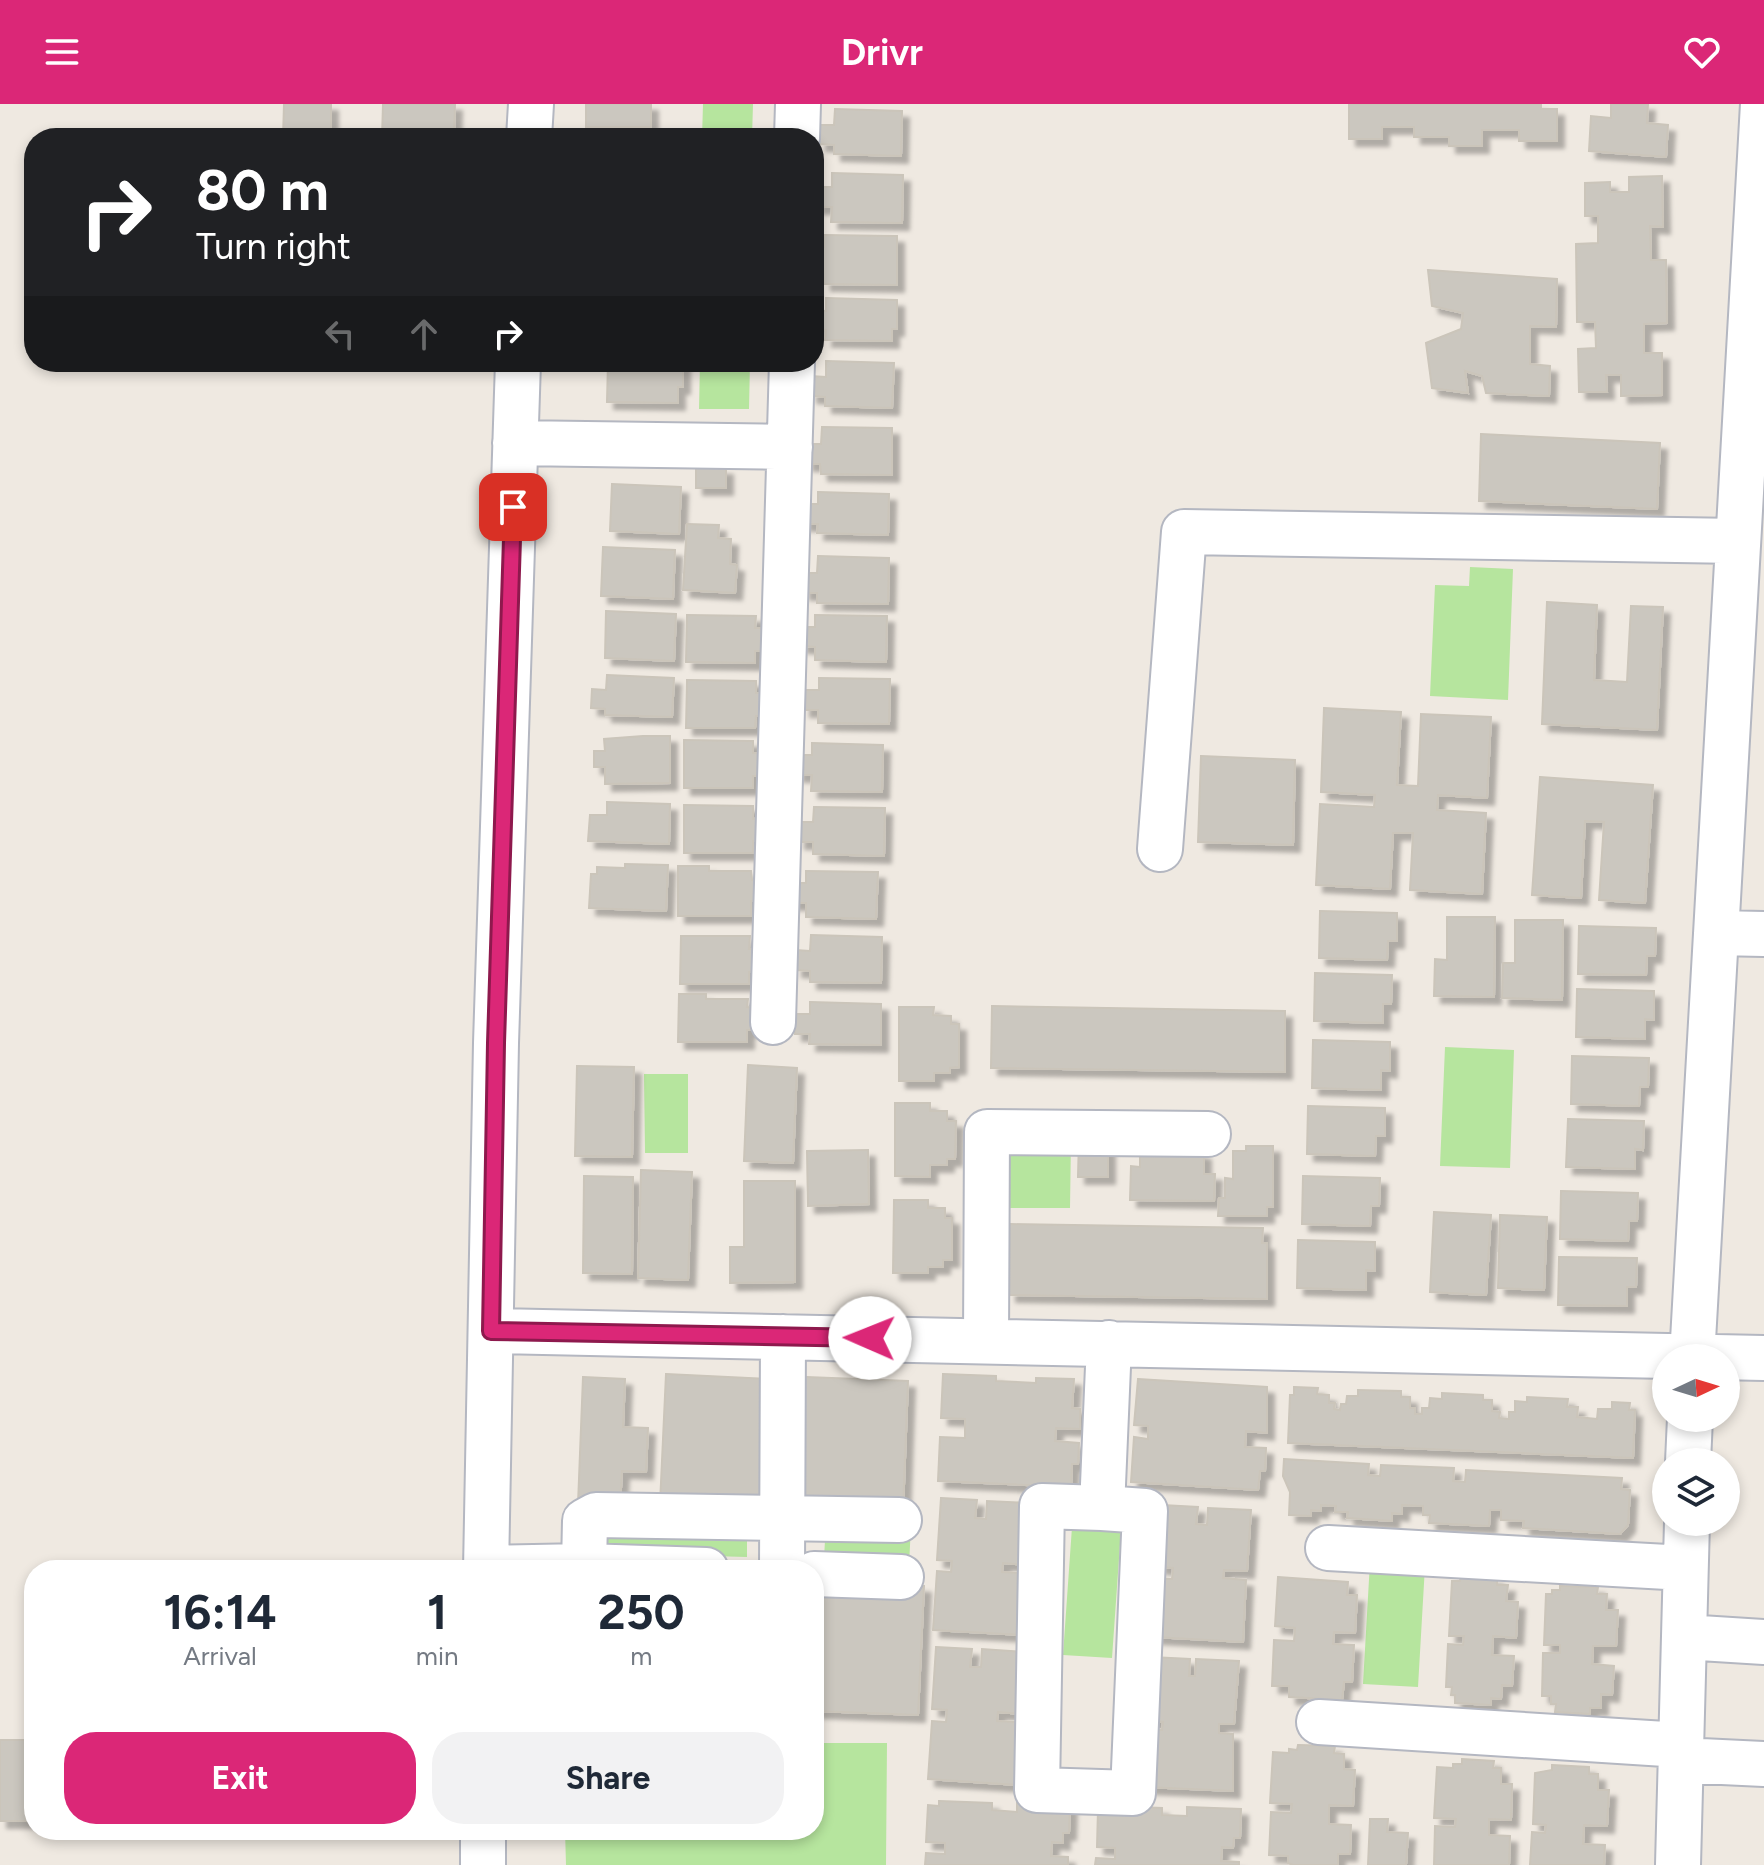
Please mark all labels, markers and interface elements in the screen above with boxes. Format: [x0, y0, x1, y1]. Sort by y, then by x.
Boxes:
icon: menu [40, 30, 84, 74]
icon: heart [1680, 30, 1724, 74]
text: Drivr [841, 31, 923, 74]
text: 80 m [196, 157, 329, 224]
icon: right [64, 160, 168, 264]
text: Turn right [196, 225, 351, 268]
icon: left [318, 312, 362, 356]
icon: ahead [402, 312, 446, 356]
icon: right [486, 312, 530, 356]
pin [479, 473, 547, 541]
icon: arrive [491, 485, 535, 529]
position arrow [828, 1296, 912, 1380]
north arrow [1652, 1344, 1740, 1432]
map controls [1652, 1344, 1740, 1536]
button: layers [1652, 1448, 1740, 1536]
text: 16:14 [163, 1583, 277, 1641]
text: 1 [427, 1583, 447, 1641]
text: 250 [598, 1583, 685, 1641]
text: Arrival [183, 1640, 257, 1672]
text: min [416, 1640, 459, 1672]
text: m [630, 1640, 652, 1672]
button: Exit [64, 1732, 416, 1824]
button: Share [432, 1732, 784, 1824]

